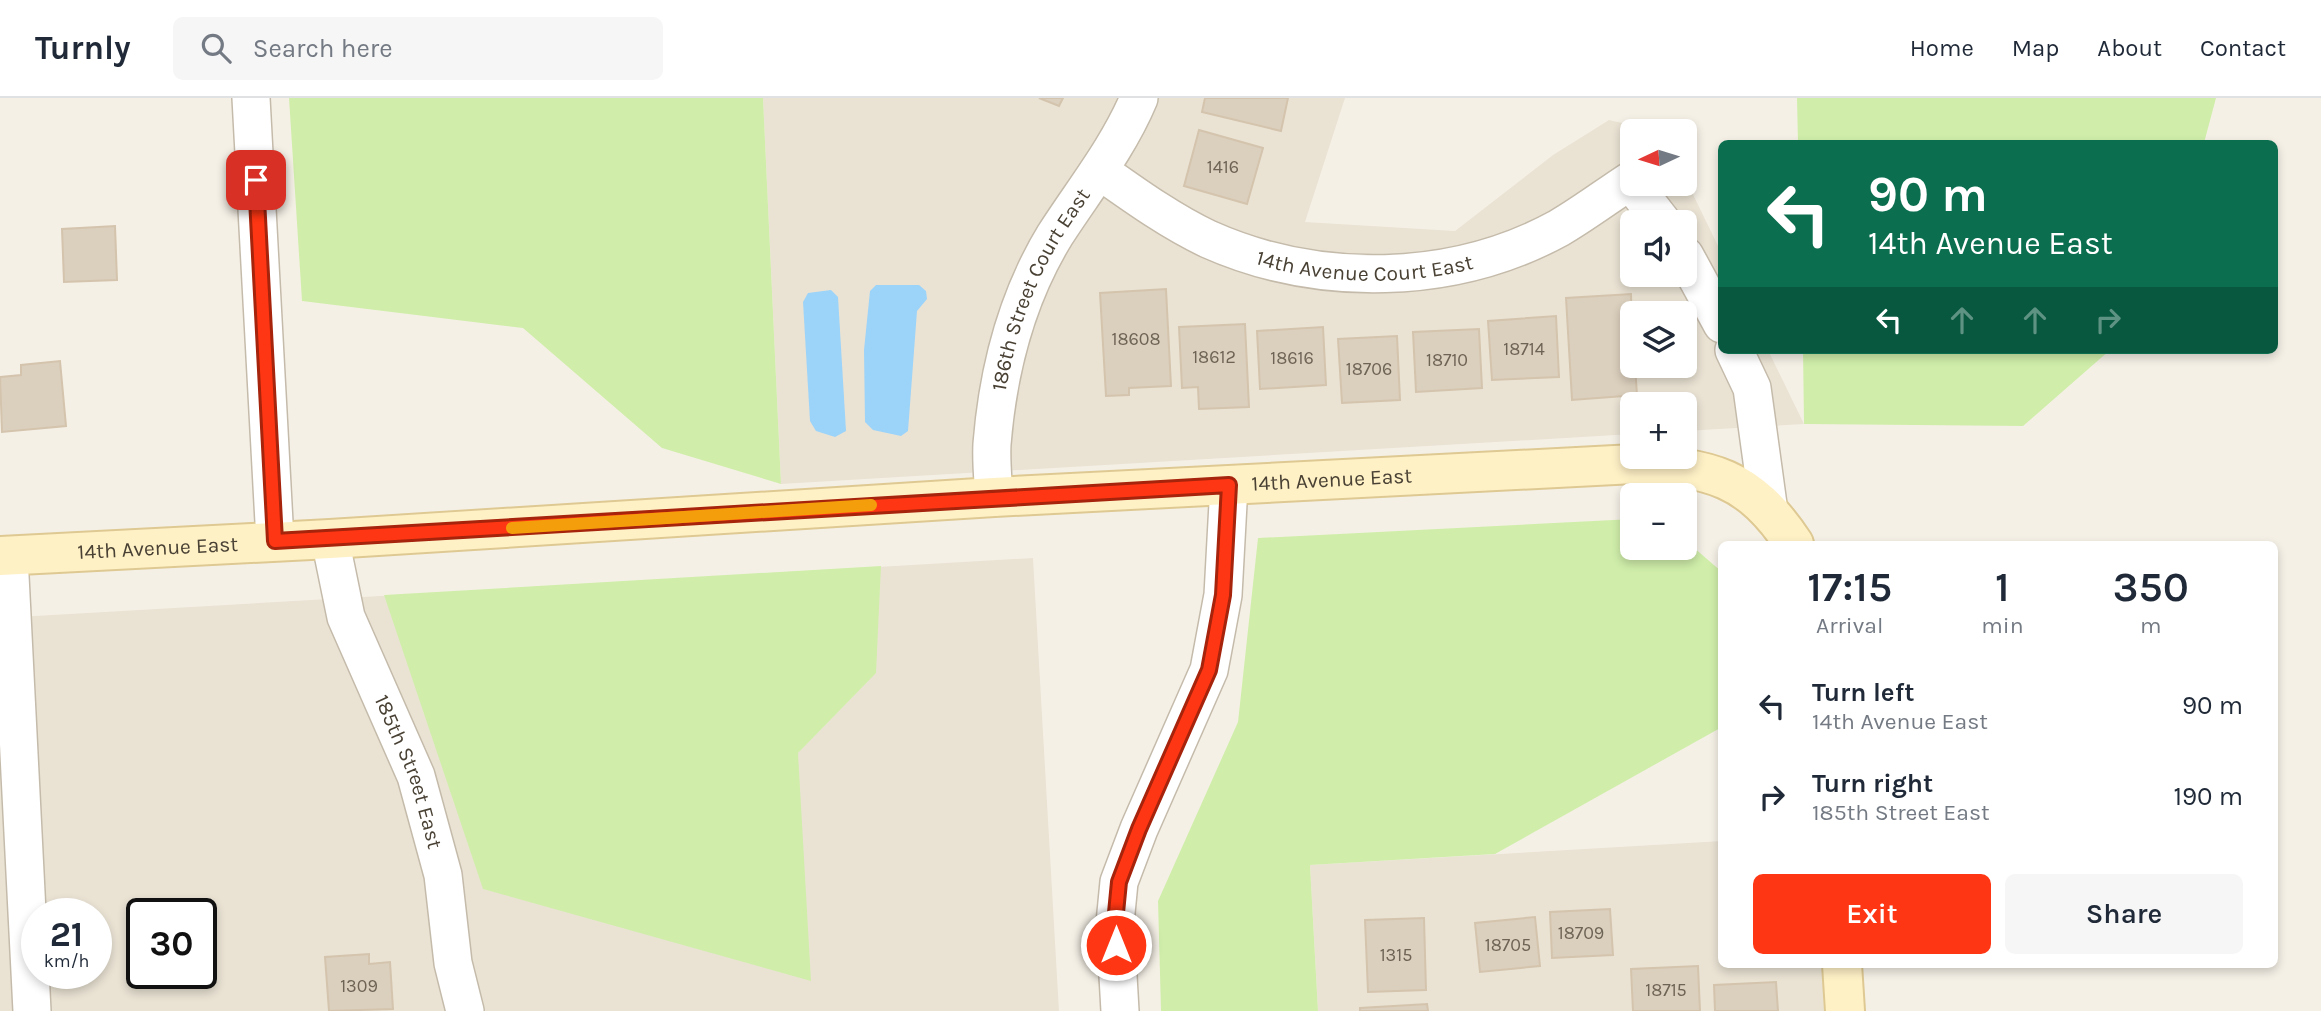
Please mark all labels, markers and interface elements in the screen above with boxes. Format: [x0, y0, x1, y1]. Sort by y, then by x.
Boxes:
search box [173, 17, 663, 80]
text: Turnly [35, 29, 131, 67]
icon: search [197, 29, 235, 67]
text: Search here [253, 33, 393, 64]
text: Home [1910, 34, 1974, 62]
text: Map [2012, 34, 2059, 62]
text: About [2097, 34, 2162, 62]
text: Contact [2200, 34, 2286, 62]
north arrow [1620, 119, 1698, 196]
map controls [1620, 119, 1697, 560]
pin [226, 150, 286, 210]
house number: 1416 [1207, 156, 1239, 178]
icon: arrive [237, 161, 275, 199]
text: 90 m [1868, 166, 1988, 223]
icon: left [1753, 168, 1844, 259]
street label: 186th Street Court East [987, 184, 1095, 393]
button: sound [1620, 210, 1697, 287]
text: 14th Avenue East [1868, 225, 2113, 262]
street label: 14th Avenue Court East [1254, 245, 1476, 286]
button: layers [1620, 301, 1697, 378]
icon: left [1870, 301, 1908, 339]
icon: ahead [1943, 301, 1981, 339]
icon: ahead [2016, 301, 2054, 339]
icon: right [2089, 301, 2127, 339]
house number: 18608 [1111, 328, 1161, 350]
house number: 18714 [1503, 338, 1545, 360]
house number: 18612 [1192, 346, 1236, 368]
house number: 18616 [1270, 347, 1314, 369]
house number: 18710 [1426, 349, 1468, 371]
house number: 18706 [1346, 358, 1392, 380]
button: + [1620, 392, 1697, 469]
street label: 14th Avenue East [1251, 463, 1413, 496]
button: − [1620, 483, 1697, 560]
street label: 14th Avenue East [77, 532, 239, 564]
text: 17:15 [1807, 562, 1892, 612]
text: 1 [1995, 562, 2010, 612]
text: 350 [2113, 562, 2189, 612]
text: Arrival [1816, 612, 1883, 639]
text: min [1981, 612, 2024, 639]
text: m [2140, 612, 2162, 639]
text: Turn left [1812, 677, 1914, 708]
icon: left [1753, 687, 1791, 725]
text: 90 m [2182, 690, 2243, 721]
street label: 185th Street East [370, 691, 447, 851]
text: 14th Avenue East [1812, 708, 1988, 735]
text: Turn right [1812, 768, 1933, 799]
icon: right [1753, 778, 1791, 816]
text: 190 m [2173, 781, 2243, 812]
text: 185th Street East [1812, 799, 1990, 826]
button: Exit [1753, 874, 1991, 954]
button: Share [2005, 874, 2243, 954]
speed limit sign: 30 [126, 898, 217, 989]
position arrow [1079, 908, 1153, 982]
text: 21 [50, 914, 83, 955]
house number: 18709 [1558, 922, 1604, 944]
house number: 18705 [1485, 934, 1531, 956]
house number: 1315 [1380, 944, 1412, 966]
text: km/h [44, 950, 89, 972]
house number: 1309 [340, 975, 378, 997]
house number: 18715 [1645, 979, 1687, 1001]

